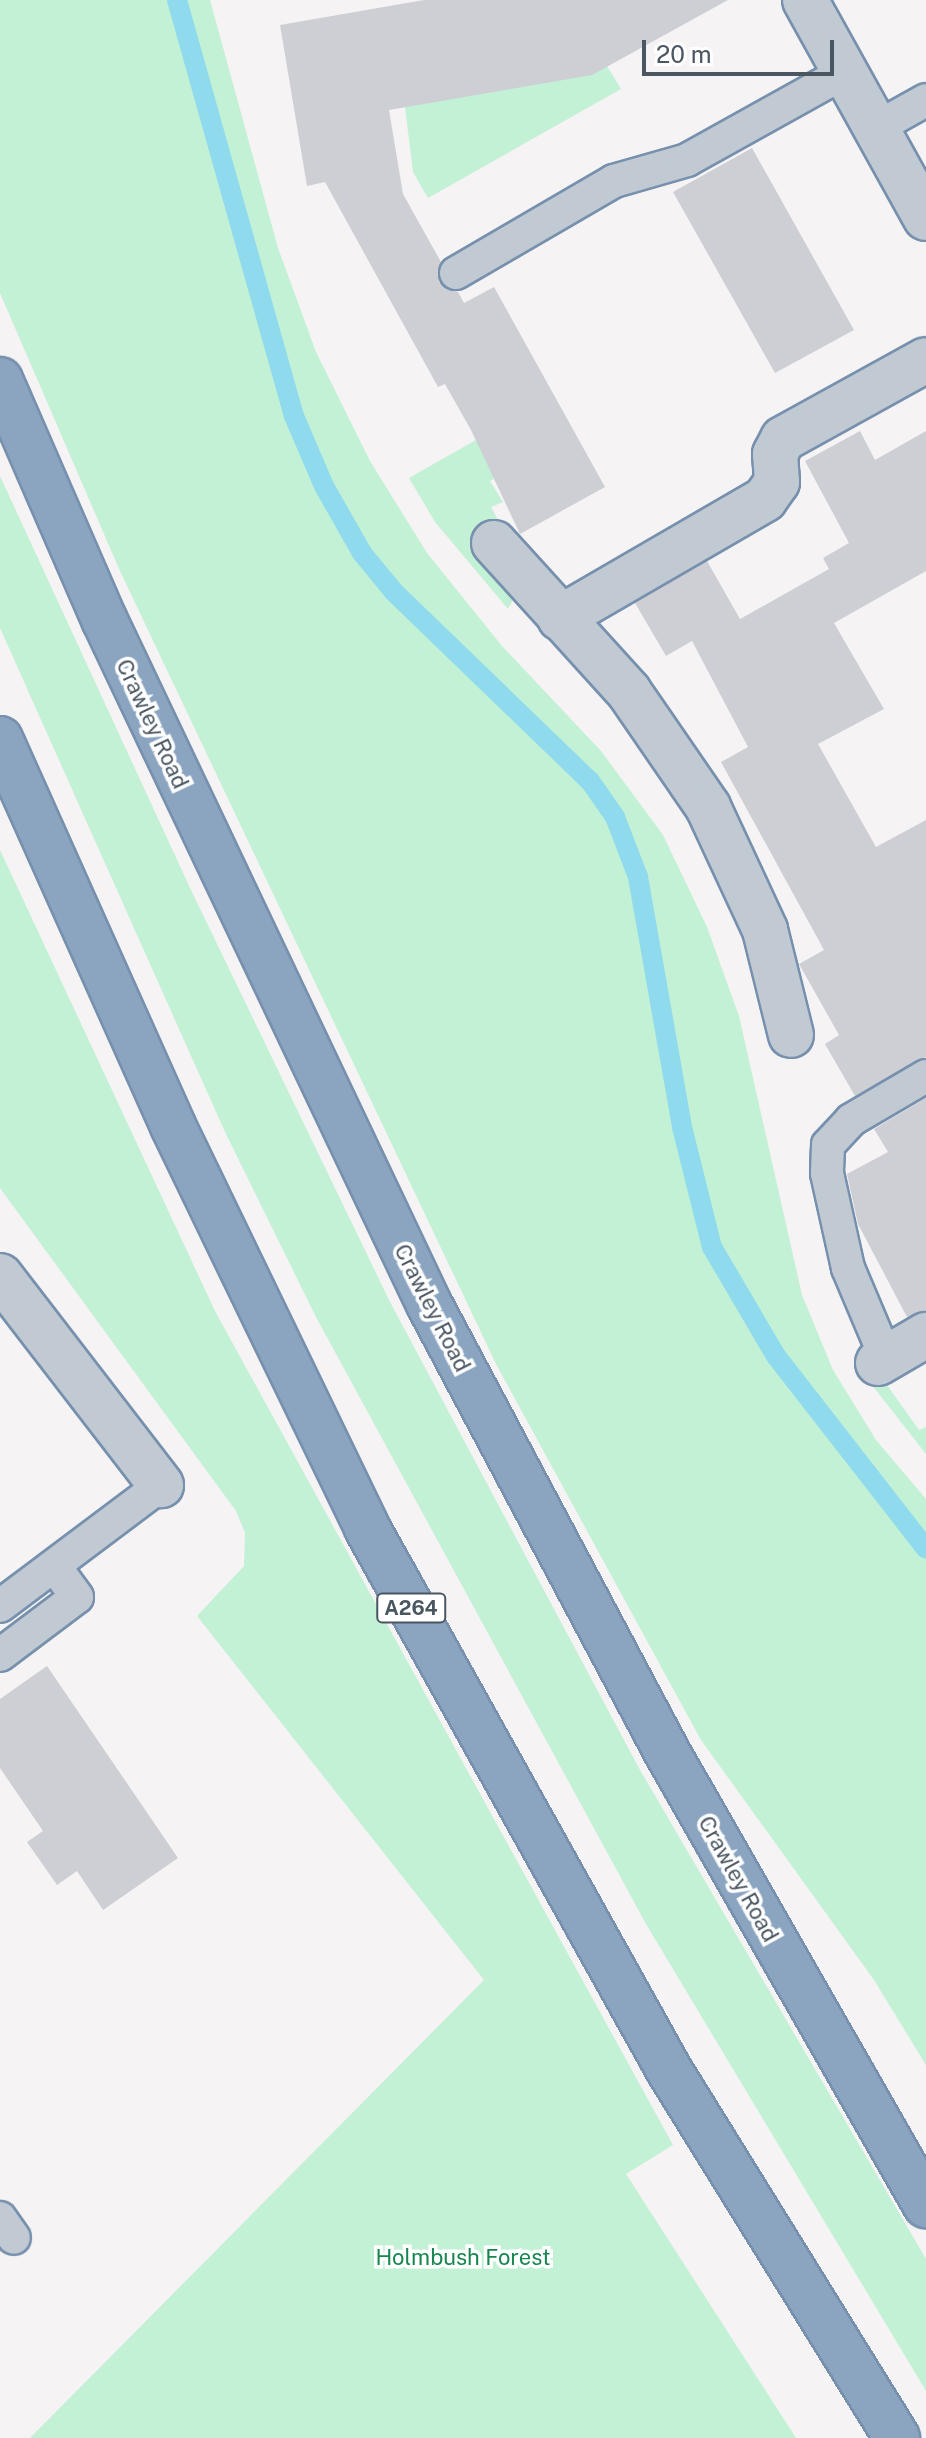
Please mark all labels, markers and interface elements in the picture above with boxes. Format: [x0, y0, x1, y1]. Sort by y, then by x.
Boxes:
scale bar [646, 24, 838, 74]
text: 20 m [656, 40, 712, 68]
street label: Crawley Road [110, 655, 194, 793]
street label: Crawley Road [388, 1240, 476, 1376]
road number: A264 [375, 1592, 447, 1624]
street label: Crawley Road [693, 1811, 783, 1947]
park label: Holmbush Forest [375, 2245, 551, 2271]

